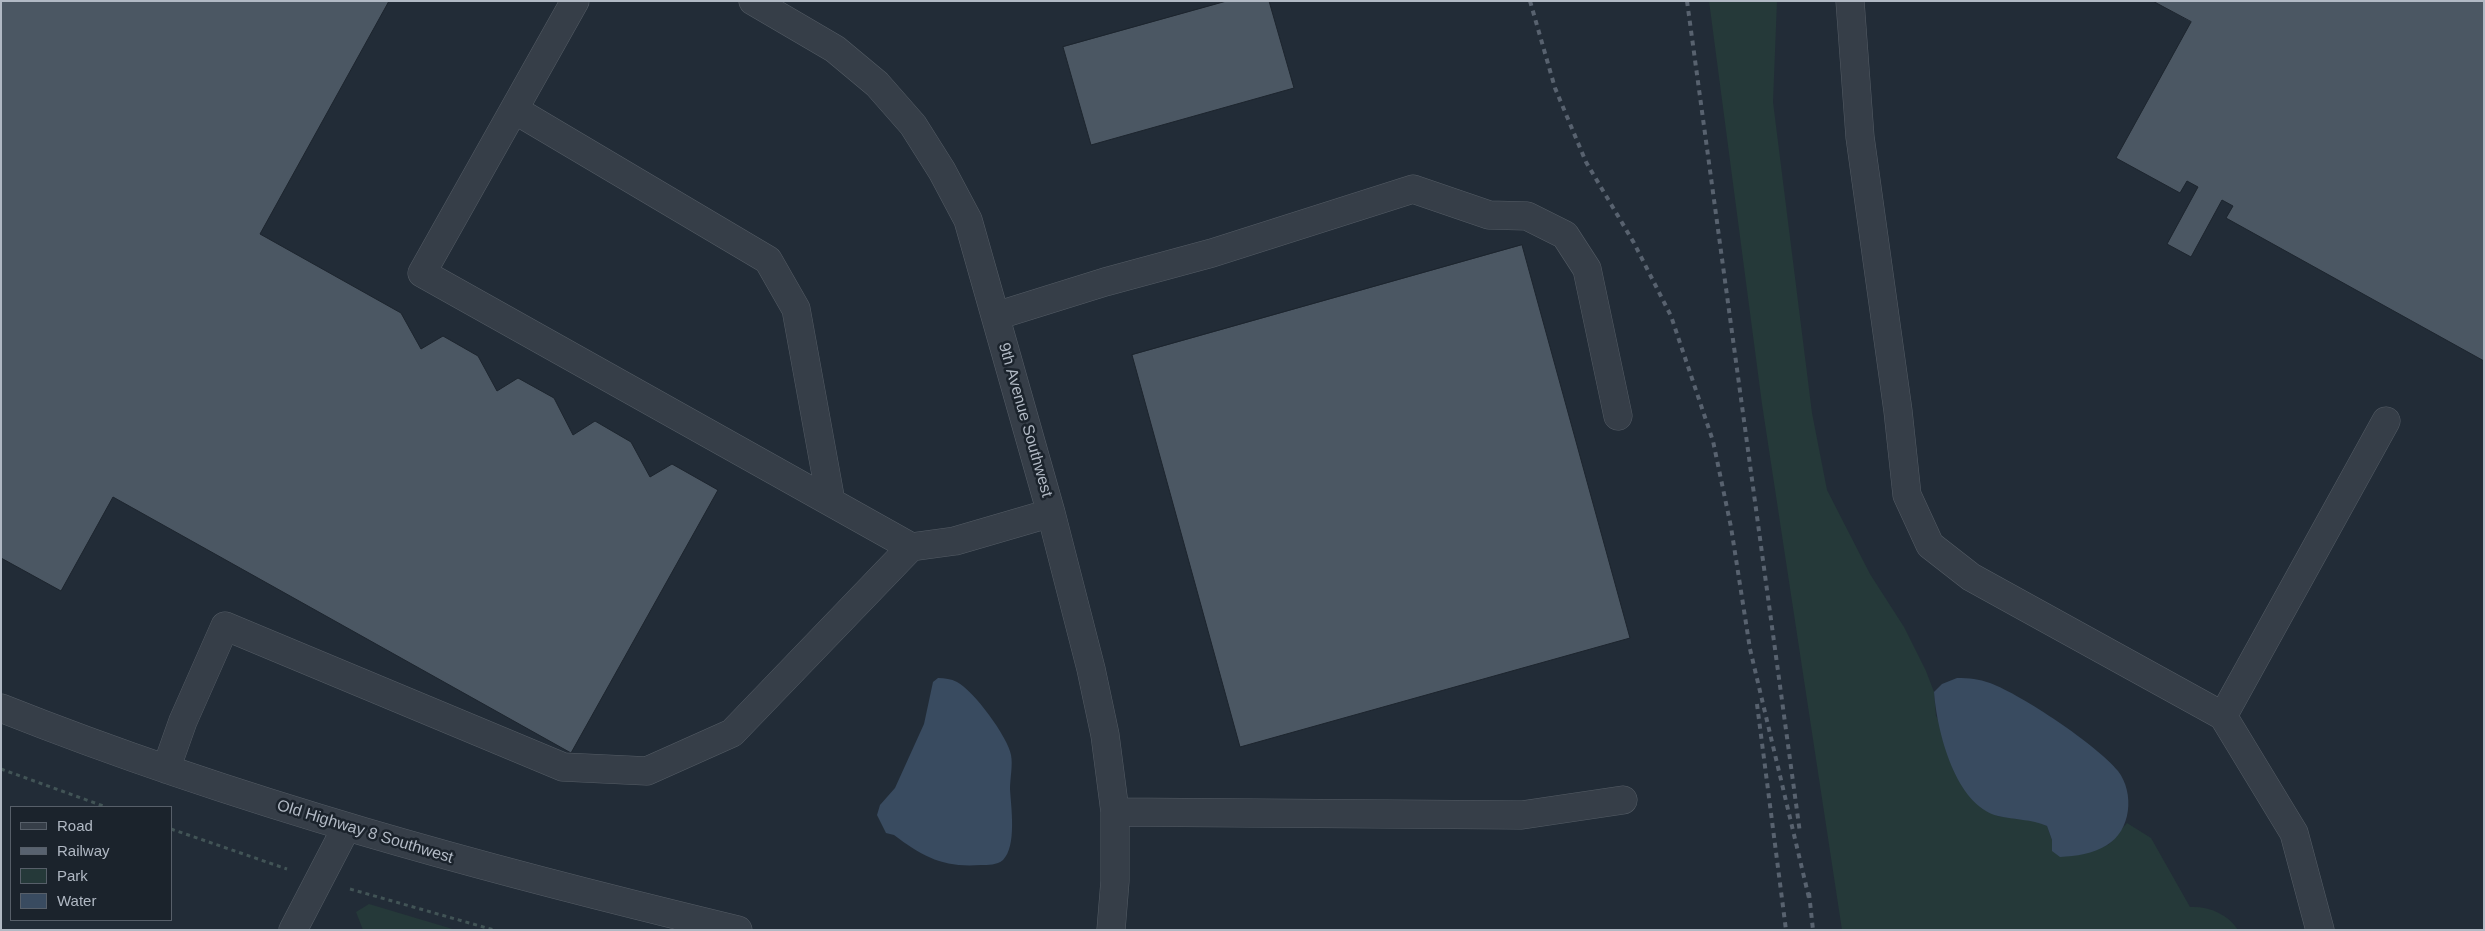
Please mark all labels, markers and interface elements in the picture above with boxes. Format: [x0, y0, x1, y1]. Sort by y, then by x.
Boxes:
street label: 9th Avenue Southwest [994, 341, 1056, 499]
street label: Old Highway 8 Southwest [275, 796, 455, 868]
legend [10, 806, 172, 921]
text: Road [57, 817, 93, 834]
text: Railway [57, 842, 110, 859]
text: Park [57, 867, 88, 884]
text: Water [57, 892, 96, 909]

